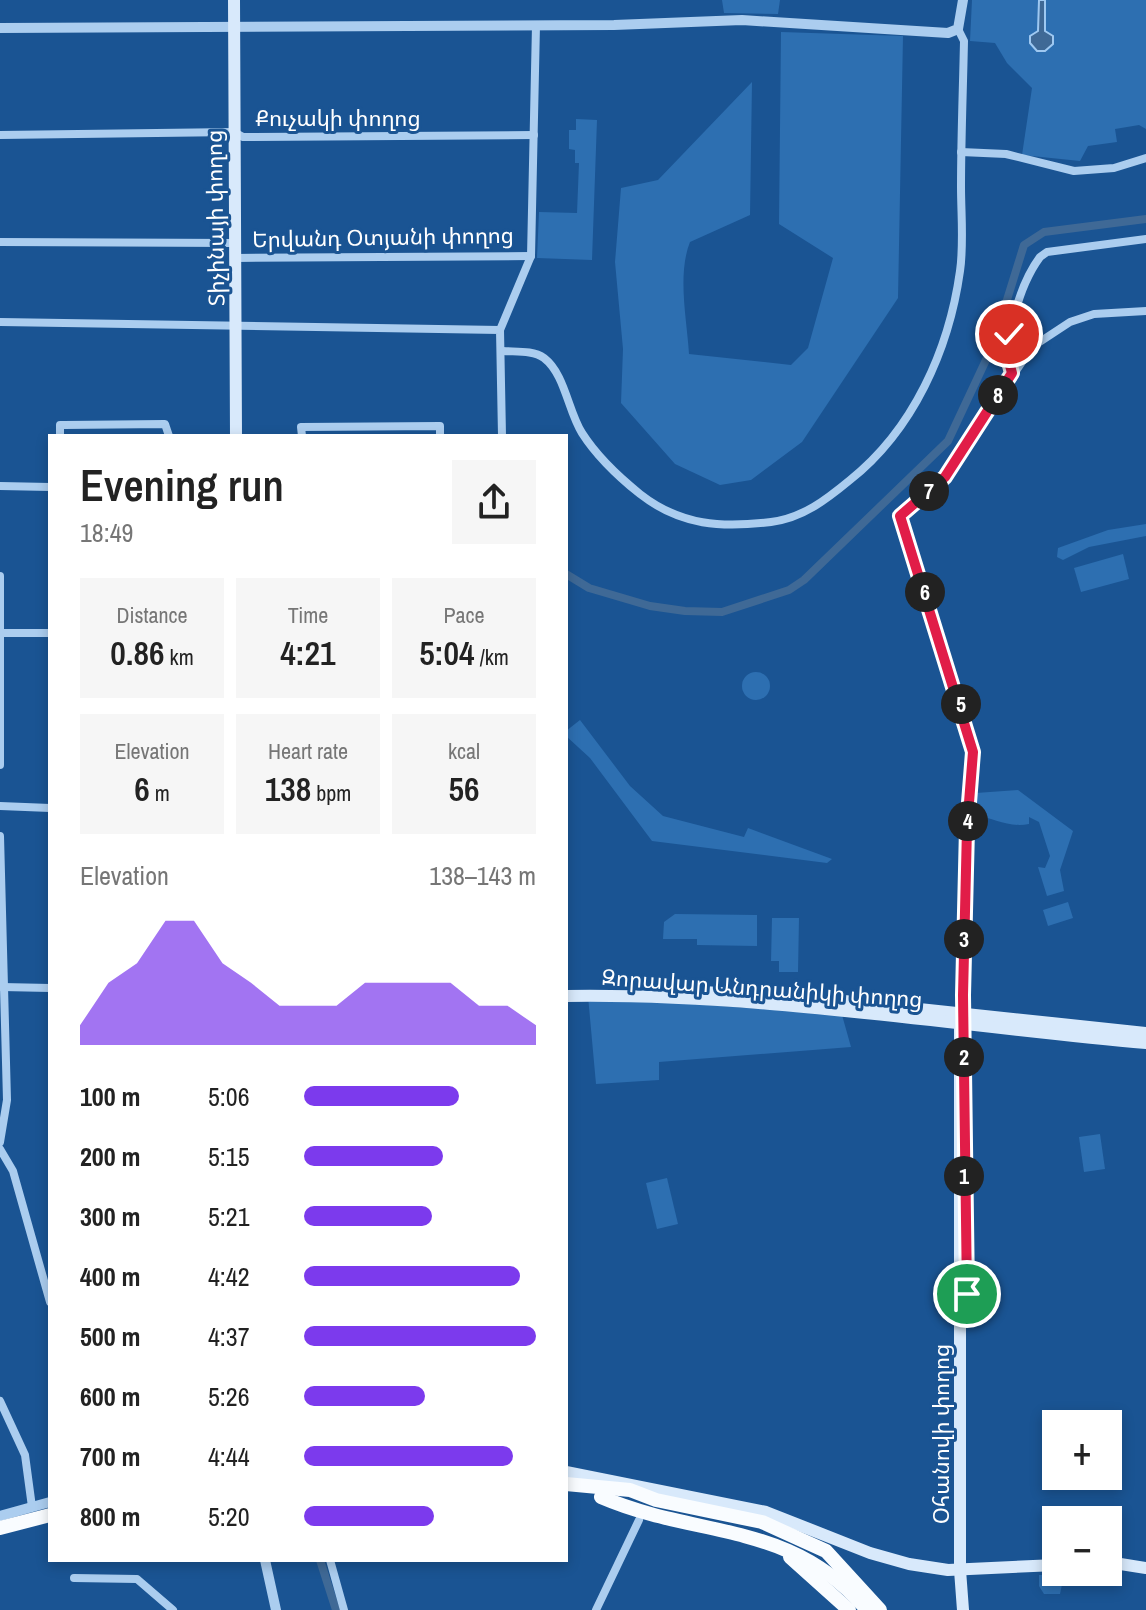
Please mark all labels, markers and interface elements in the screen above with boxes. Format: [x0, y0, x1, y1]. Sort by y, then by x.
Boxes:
street label: Քուչակի փողոց [255, 103, 421, 133]
street label: Տիչինայի փողոց [198, 130, 232, 306]
street label: Երվանդ Օտյանի փողոց [252, 220, 514, 254]
pin [975, 300, 1043, 368]
icon: check [987, 312, 1031, 356]
pin: 8 [978, 375, 1018, 415]
text: 8 [993, 380, 1003, 410]
text: Evening run [80, 455, 284, 515]
button: share [452, 460, 536, 544]
pin: 7 [909, 471, 949, 511]
text: 7 [924, 476, 934, 506]
text: 18:49 [80, 515, 133, 550]
pin: 6 [905, 572, 945, 612]
text: 6 [920, 577, 930, 607]
text: Distance [116, 600, 188, 630]
text: Time [288, 600, 328, 630]
text: Pace [443, 600, 485, 630]
text: 0.86 [110, 630, 165, 676]
text: 4:21 [280, 630, 336, 676]
text: 5:04 [419, 630, 475, 676]
text: km [165, 642, 194, 672]
text: /km [475, 642, 509, 672]
pin: 5 [941, 684, 981, 724]
text: 5 [956, 689, 966, 719]
text: Elevation [114, 736, 190, 766]
text: Heart rate [268, 736, 348, 766]
text: kcal [448, 736, 480, 766]
text: 6 [134, 766, 150, 812]
text: 138 [265, 766, 311, 812]
text: 56 [448, 766, 480, 812]
text: m [150, 778, 170, 808]
text: bpm [311, 778, 351, 808]
pin: 4 [948, 801, 988, 841]
text: 4 [963, 806, 973, 836]
text: Elevation [80, 858, 169, 893]
text: 138–143 m [429, 858, 536, 893]
pin: 3 [944, 919, 984, 959]
text: 3 [959, 924, 969, 954]
street label: Զորավար Անդրանիկի փողոց [600, 962, 924, 1014]
pin: 2 [944, 1037, 984, 1077]
text: 2 [959, 1042, 969, 1072]
text: 100 m [80, 1079, 140, 1114]
text: 5:06 [208, 1079, 250, 1114]
text: 200 m [80, 1139, 140, 1174]
text: 5:15 [208, 1139, 250, 1174]
pin: 1 [944, 1156, 984, 1196]
text: 1 [959, 1161, 969, 1191]
text: 300 m [80, 1199, 140, 1234]
text: 5:21 [208, 1199, 250, 1234]
text: 400 m [80, 1259, 140, 1294]
text: 4:42 [208, 1259, 250, 1294]
pin [933, 1260, 1001, 1328]
icon: arrive [945, 1272, 989, 1316]
text: 500 m [80, 1319, 140, 1354]
text: 4:37 [208, 1319, 250, 1354]
street label: Օհանովի փողոց [926, 1344, 956, 1524]
text: 600 m [80, 1379, 140, 1414]
text: 5:26 [208, 1379, 250, 1414]
map controls [1042, 1410, 1122, 1586]
button: + [1042, 1410, 1122, 1490]
text: 700 m [80, 1439, 140, 1474]
text: 4:44 [208, 1439, 250, 1474]
text: 800 m [80, 1499, 140, 1534]
text: 5:20 [208, 1499, 250, 1534]
button: − [1042, 1506, 1122, 1586]

